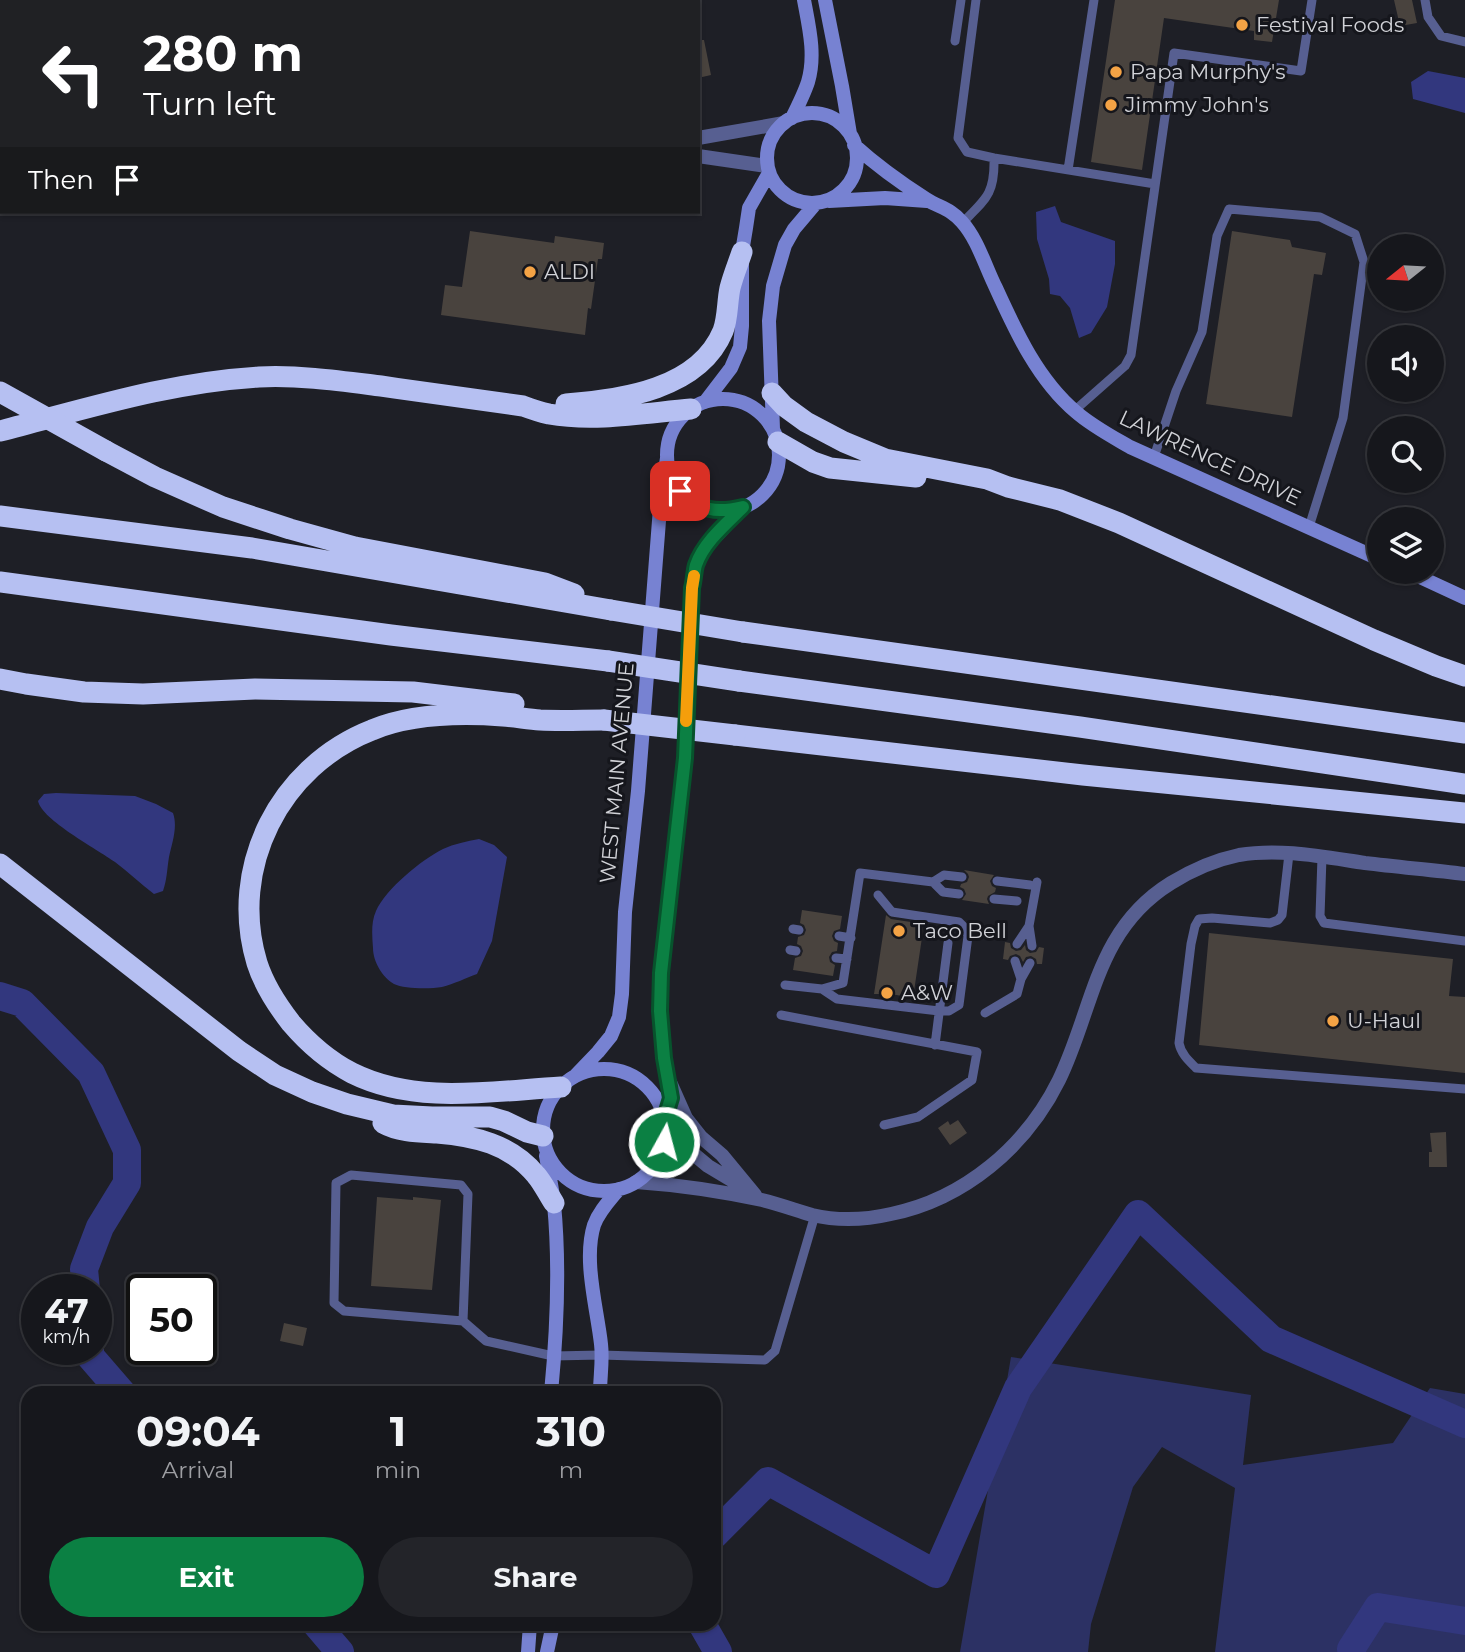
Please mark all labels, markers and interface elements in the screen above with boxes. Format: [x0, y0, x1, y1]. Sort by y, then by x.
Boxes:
place label: Festival Foods [1256, 12, 1404, 37]
marker: Festival Foods [1234, 17, 1250, 33]
text: 280 m [143, 24, 303, 83]
icon: left [28, 28, 119, 119]
place label: Papa Murphy's [1130, 59, 1286, 84]
marker: Papa Murphy's [1108, 64, 1124, 80]
text: Turn left [143, 84, 277, 123]
place label: Jimmy John's [1124, 92, 1269, 117]
marker: Jimmy John's [1103, 97, 1119, 113]
icon: arrive [108, 161, 146, 199]
text: Then [28, 164, 94, 196]
north arrow [1367, 234, 1444, 312]
map controls [1367, 234, 1444, 584]
place label: ALDI [544, 259, 595, 284]
marker: ALDI [522, 264, 538, 280]
button: sound [1367, 325, 1444, 402]
street label: LAWRENCE DRIVE [1115, 405, 1305, 511]
button: search [1367, 416, 1444, 493]
pin [650, 461, 710, 521]
icon: arrive [661, 472, 699, 510]
button: layers [1367, 507, 1444, 584]
street label: WEST MAIN AVENUE [594, 661, 639, 885]
place label: Taco Bell [913, 918, 1007, 943]
marker: Taco Bell [891, 923, 907, 939]
place label: A&W [901, 980, 953, 1005]
marker: A&W [879, 985, 895, 1001]
place label: U-Haul [1347, 1008, 1421, 1033]
marker: U-Haul [1325, 1013, 1341, 1029]
position arrow [627, 1105, 701, 1179]
speed limit sign: 50 [126, 1274, 217, 1365]
text: 47 [44, 1289, 89, 1332]
text: km/h [42, 1326, 91, 1348]
text: 09:04 [136, 1405, 260, 1457]
text: 1 [390, 1405, 406, 1457]
text: 310 [536, 1405, 606, 1457]
text: Arrival [162, 1456, 234, 1484]
text: min [375, 1456, 421, 1484]
text: m [559, 1456, 583, 1484]
button: Exit [49, 1537, 364, 1617]
button: Share [378, 1537, 693, 1617]

